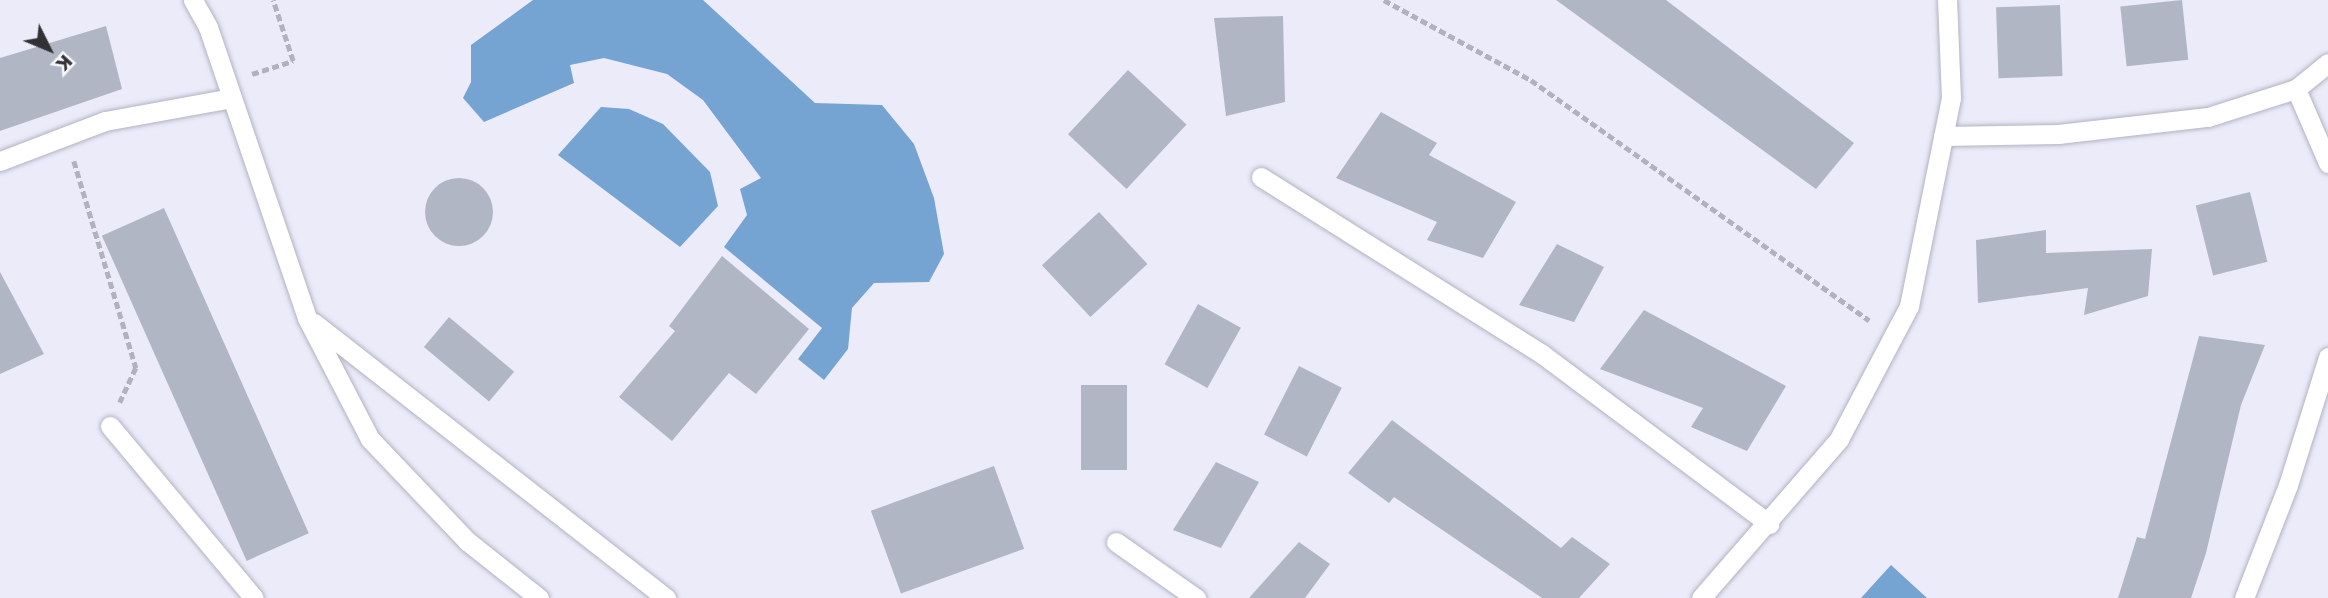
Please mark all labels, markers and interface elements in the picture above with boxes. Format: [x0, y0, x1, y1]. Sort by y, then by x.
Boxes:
north arrow [14, 14, 84, 84]
text: K [52, 51, 78, 77]

